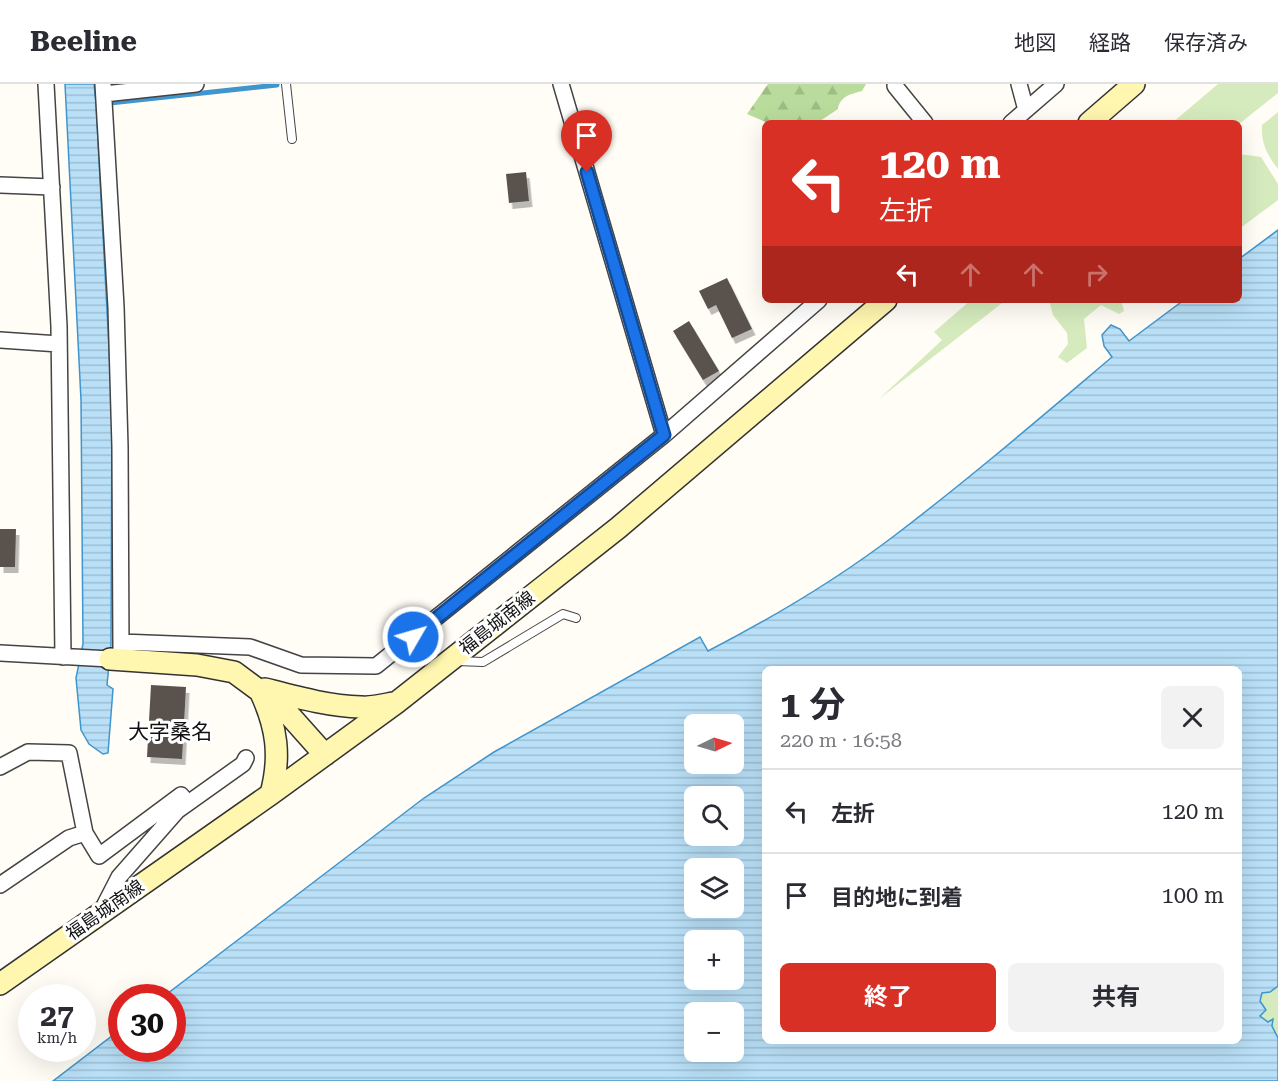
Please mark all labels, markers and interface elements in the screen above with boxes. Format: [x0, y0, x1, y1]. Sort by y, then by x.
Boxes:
text: Beeline [30, 25, 137, 58]
text: 地図 [1014, 31, 1056, 55]
text: 経路 [1089, 31, 1131, 55]
text: 保存済み [1164, 31, 1248, 55]
pin [561, 110, 612, 172]
icon: arrive [570, 119, 603, 152]
text: 120 m [879, 139, 1001, 188]
icon: left [780, 144, 858, 222]
text: 左折 [879, 195, 933, 227]
icon: left [891, 258, 924, 291]
icon: ahead [954, 258, 987, 291]
icon: ahead [1017, 258, 1050, 291]
icon: right [1080, 258, 1113, 291]
street label: 福島城南線 [455, 587, 539, 659]
position arrow [381, 605, 445, 669]
text: 1 分 [780, 684, 845, 726]
button: close [1161, 686, 1224, 749]
north arrow [684, 714, 744, 774]
map controls [684, 714, 744, 1062]
district label: 大字桑名 [128, 720, 212, 744]
text: 220 m · 16:58 [780, 728, 902, 752]
button: search [684, 786, 744, 846]
icon: left [780, 795, 813, 828]
text: 120 m [1161, 799, 1224, 824]
text: 左折 [831, 801, 875, 826]
button: layers [684, 858, 744, 918]
street label: 福島城南線 [62, 875, 148, 944]
icon: arrive [780, 879, 813, 912]
text: 100 m [1161, 883, 1224, 908]
text: 目的地に到着 [831, 885, 963, 910]
button: + [684, 930, 744, 990]
button: 終了 [780, 963, 996, 1032]
button: 共有 [1008, 963, 1224, 1032]
speed limit sign: 30 [108, 984, 186, 1062]
text: 27 [40, 998, 74, 1033]
button: − [684, 1002, 744, 1062]
text: km/h [37, 1029, 77, 1047]

